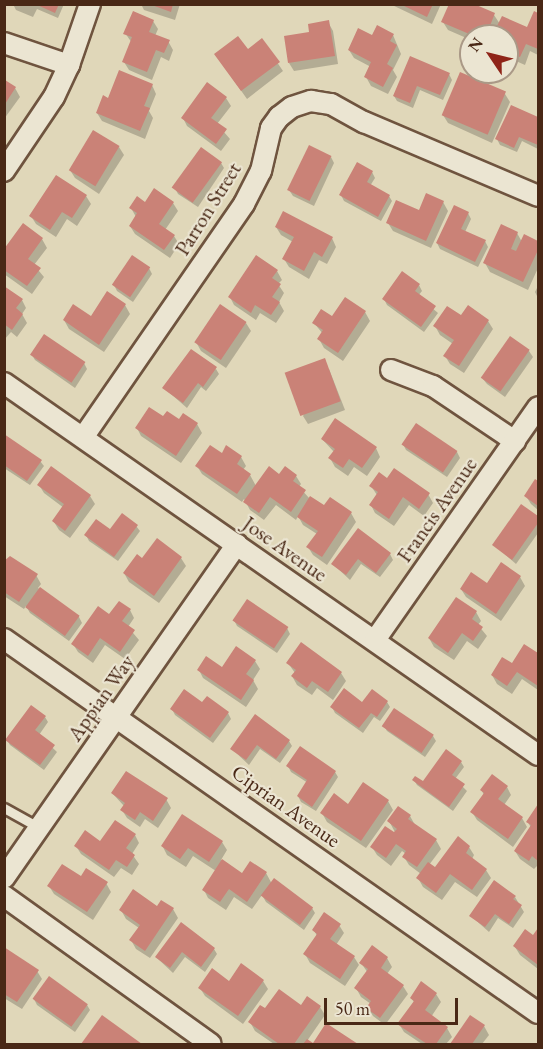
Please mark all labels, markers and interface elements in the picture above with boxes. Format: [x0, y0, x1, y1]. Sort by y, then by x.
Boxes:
north arrow [459, 24, 519, 84]
text: N [463, 33, 488, 56]
street label: Parron Street [170, 158, 246, 260]
street label: Francis Avenue [392, 453, 482, 567]
street label: Jose Avenue [238, 511, 332, 587]
street label: Appian Way [62, 650, 140, 746]
street label: Ciprian Avenue [227, 759, 345, 853]
scale bar [327, 986, 460, 1024]
text: 50 m [335, 997, 370, 1020]

